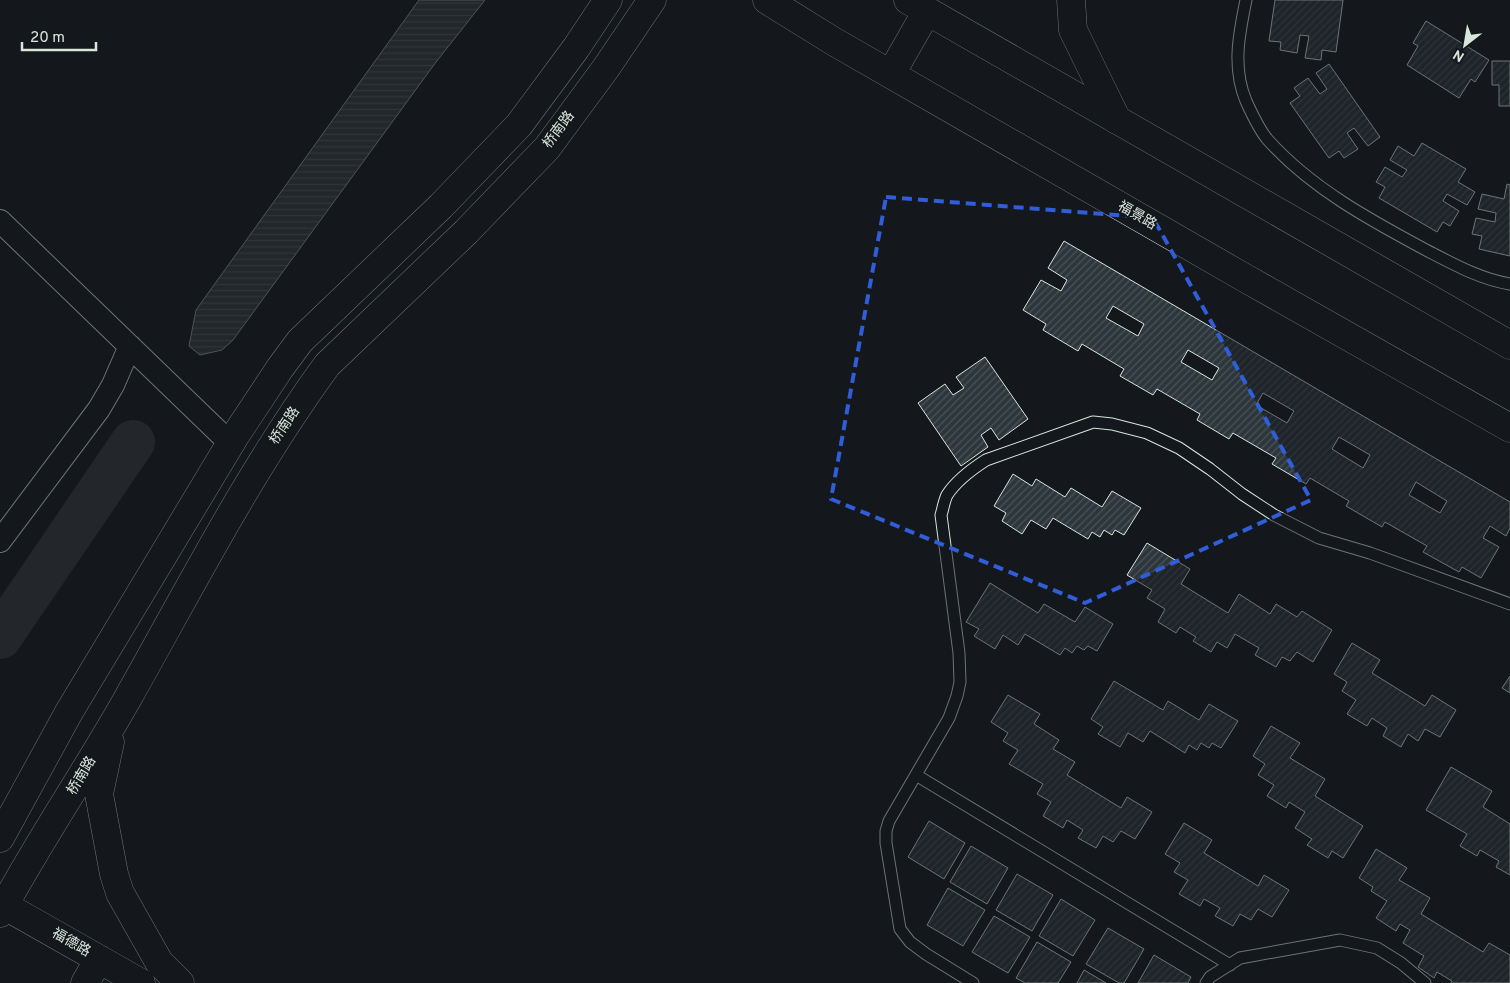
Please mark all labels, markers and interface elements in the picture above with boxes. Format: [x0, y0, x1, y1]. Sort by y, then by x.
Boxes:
scale bar [22, 20, 96, 52]
north arrow [1440, 20, 1490, 70]
text: 20 m [30, 29, 65, 48]
text: N [1450, 45, 1468, 65]
street label: 桥南路 [540, 108, 578, 152]
street label: 福景路 [1115, 198, 1159, 234]
street label: 桥南路 [266, 404, 304, 448]
street label: 桥南路 [64, 754, 100, 798]
street label: 福德路 [49, 924, 94, 961]

